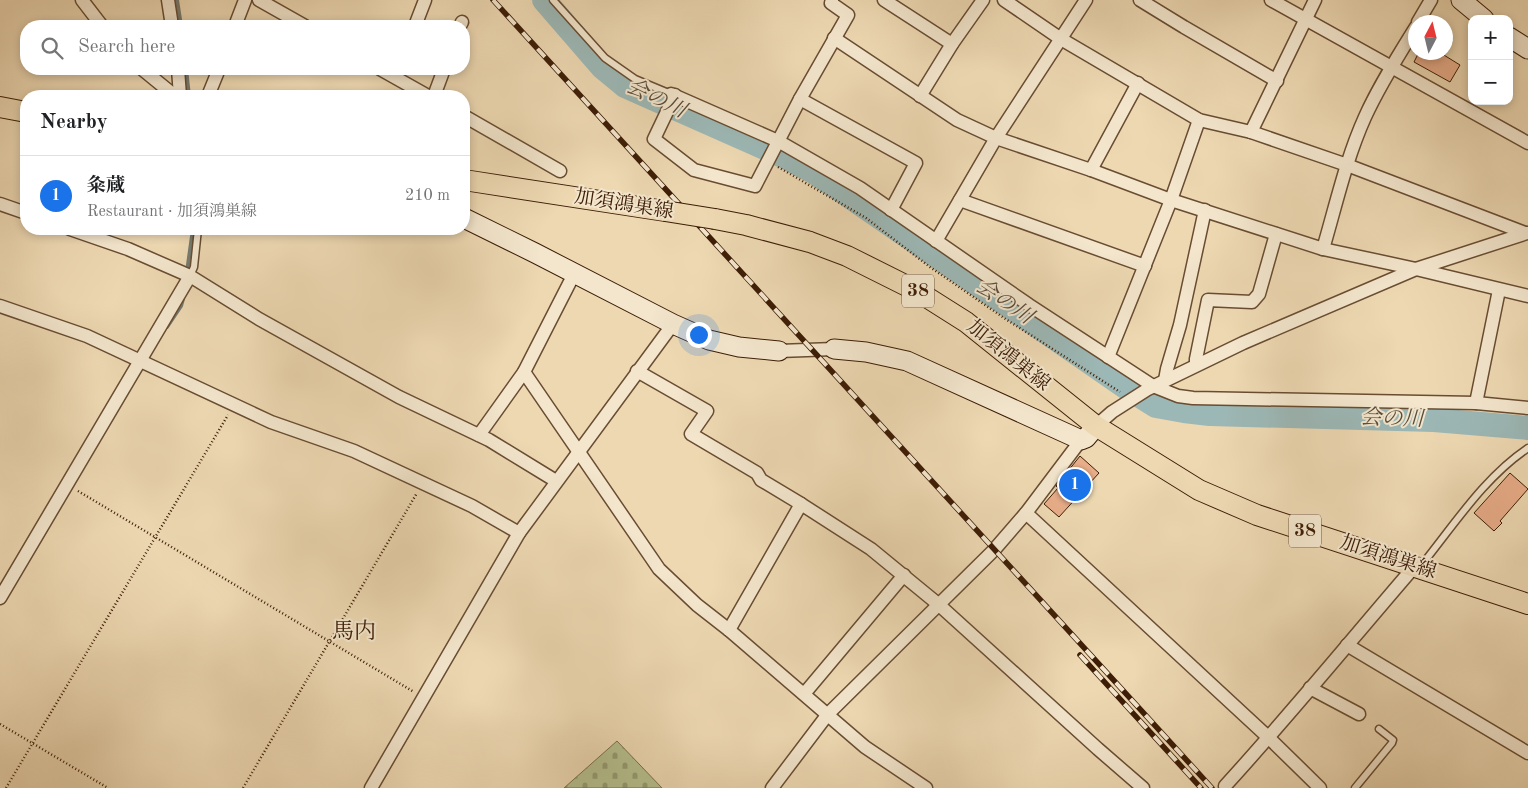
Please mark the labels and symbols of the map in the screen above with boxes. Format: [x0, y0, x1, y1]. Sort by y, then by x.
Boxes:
north arrow [1408, 15, 1453, 60]
water label: 会の川 [623, 74, 692, 123]
street label: 加須鴻巣線 [573, 185, 675, 223]
road number: 38 [902, 274, 934, 308]
water label: 会の川 [972, 274, 1039, 329]
street label: 加須鴻巣線 [963, 315, 1054, 395]
your location [686, 322, 712, 348]
water label: 会の川 [1360, 405, 1426, 431]
pin: 1 [1059, 466, 1091, 504]
road number: 38 [1289, 514, 1321, 548]
street label: 加須鴻巣線 [1337, 531, 1439, 583]
district label: 馬内 [332, 619, 376, 643]

